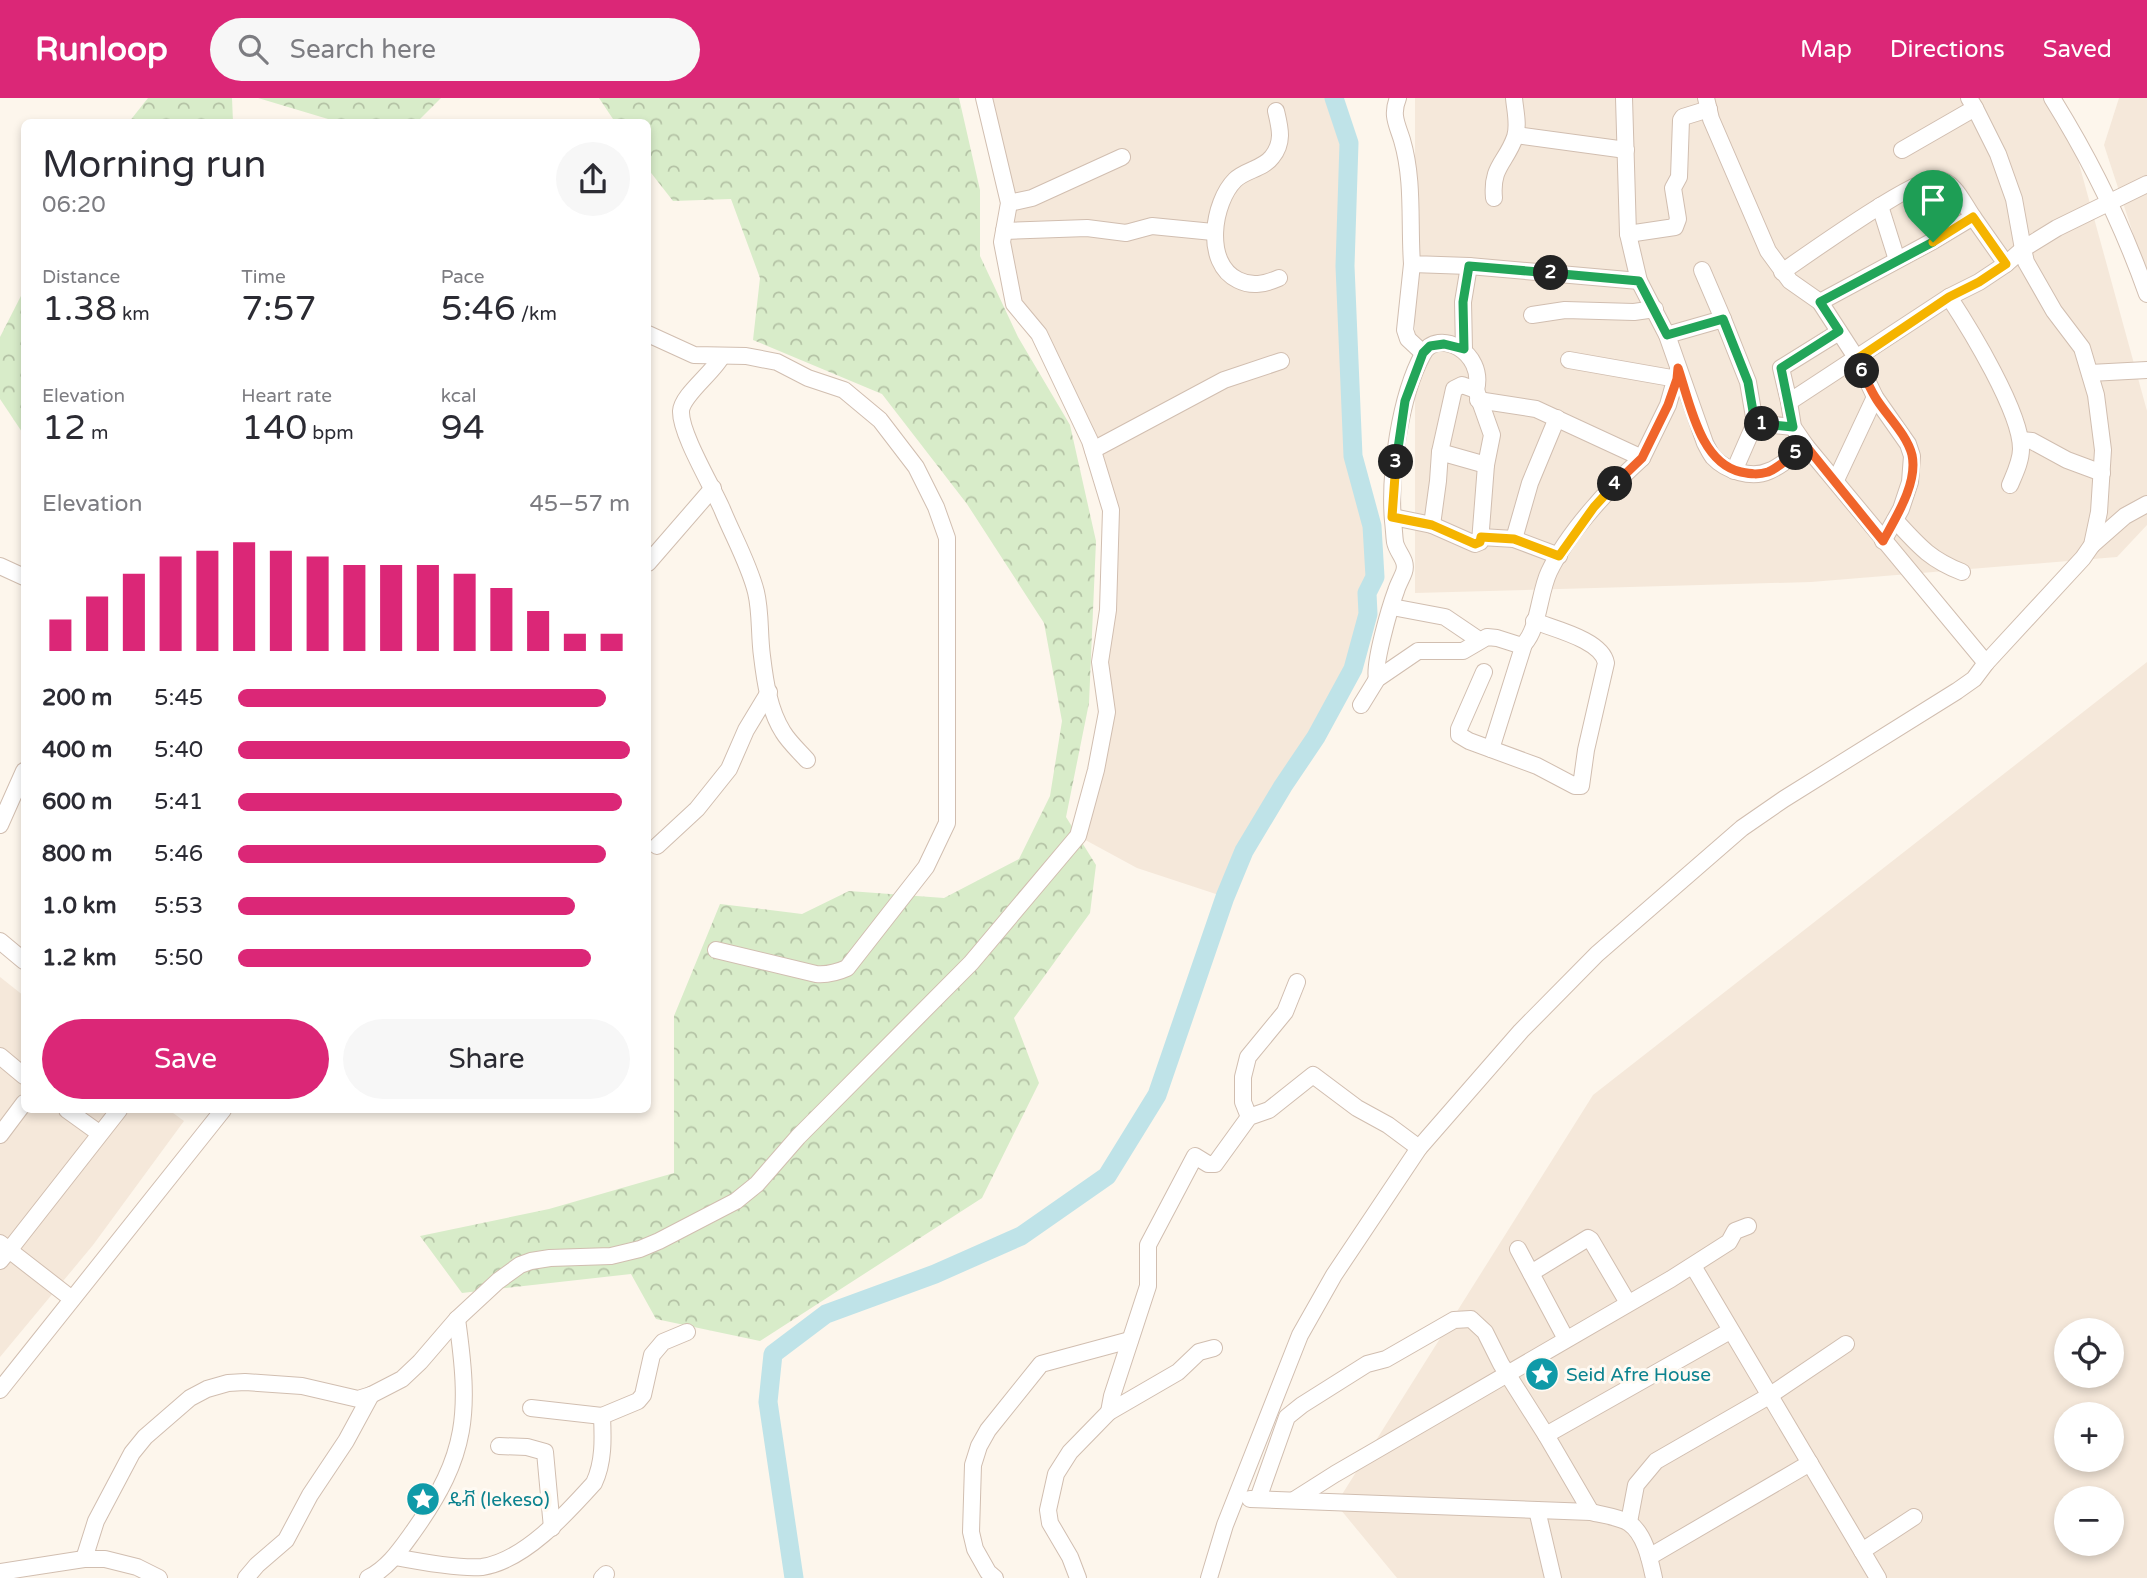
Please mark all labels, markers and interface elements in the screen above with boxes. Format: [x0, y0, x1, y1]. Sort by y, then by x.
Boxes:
search box [210, 18, 700, 81]
text: Runloop [35, 30, 168, 69]
icon: search [234, 30, 272, 68]
text: Search here [290, 34, 436, 65]
text: Map [1800, 35, 1852, 64]
text: Directions [1890, 35, 2005, 64]
text: Saved [2043, 35, 2112, 64]
text: Morning run [42, 142, 266, 188]
button: share [556, 142, 630, 216]
pin [1903, 170, 1963, 242]
icon: arrive [1914, 181, 1952, 219]
text: 06:20 [42, 191, 106, 219]
pin: 2 [1534, 256, 1568, 290]
text: 2 [1545, 261, 1556, 283]
text: Distance [42, 266, 120, 288]
text: Time [241, 266, 286, 288]
text: Pace [441, 266, 484, 288]
text: 1.38 [42, 288, 117, 330]
text: 7:57 [241, 288, 316, 330]
text: 5:46 [441, 288, 516, 330]
text: km [117, 303, 150, 325]
text: /km [516, 303, 557, 325]
pin: 6 [1844, 354, 1880, 388]
text: 6 [1856, 359, 1867, 381]
text: Elevation [42, 385, 125, 407]
text: Heart rate [241, 385, 332, 407]
text: kcal [441, 385, 476, 407]
pin: 1 [1744, 406, 1780, 442]
text: 12 [42, 407, 86, 449]
text: 140 [241, 407, 307, 449]
text: 94 [441, 407, 485, 449]
text: 1 [1756, 412, 1767, 434]
text: m [86, 422, 108, 444]
text: bpm [307, 422, 354, 444]
pin: 5 [1778, 436, 1814, 470]
text: 5 [1790, 441, 1801, 463]
pin: 3 [1378, 444, 1414, 480]
text: 3 [1390, 450, 1401, 472]
pin: 4 [1598, 466, 1632, 502]
text: 4 [1609, 472, 1620, 494]
text: Elevation [42, 490, 143, 518]
text: 45–57 m [529, 490, 630, 518]
text: 200 m [42, 684, 112, 712]
text: 5:45 [154, 684, 203, 712]
text: 400 m [42, 736, 112, 764]
text: 5:40 [154, 736, 203, 764]
text: 600 m [42, 788, 112, 816]
text: 5:41 [154, 788, 203, 816]
text: 800 m [42, 840, 112, 868]
text: 5:46 [154, 840, 203, 868]
text: 1.0 km [42, 892, 117, 920]
text: 5:53 [154, 892, 203, 920]
text: 1.2 km [42, 944, 117, 972]
text: 5:50 [154, 944, 203, 972]
button: Save [42, 1019, 329, 1099]
button: Share [343, 1019, 630, 1099]
map controls [2054, 1318, 2124, 1556]
button: locate [2054, 1318, 2124, 1388]
place icon: Seid Afre House [1523, 1355, 1561, 1393]
place label: Seid Afre House [1566, 1364, 1711, 1386]
button: + [2054, 1402, 2124, 1472]
place icon: ዴቭ (lekeso) [404, 1480, 442, 1518]
button: − [2054, 1486, 2124, 1556]
place label: ዴቭ (lekeso) [448, 1489, 550, 1511]

